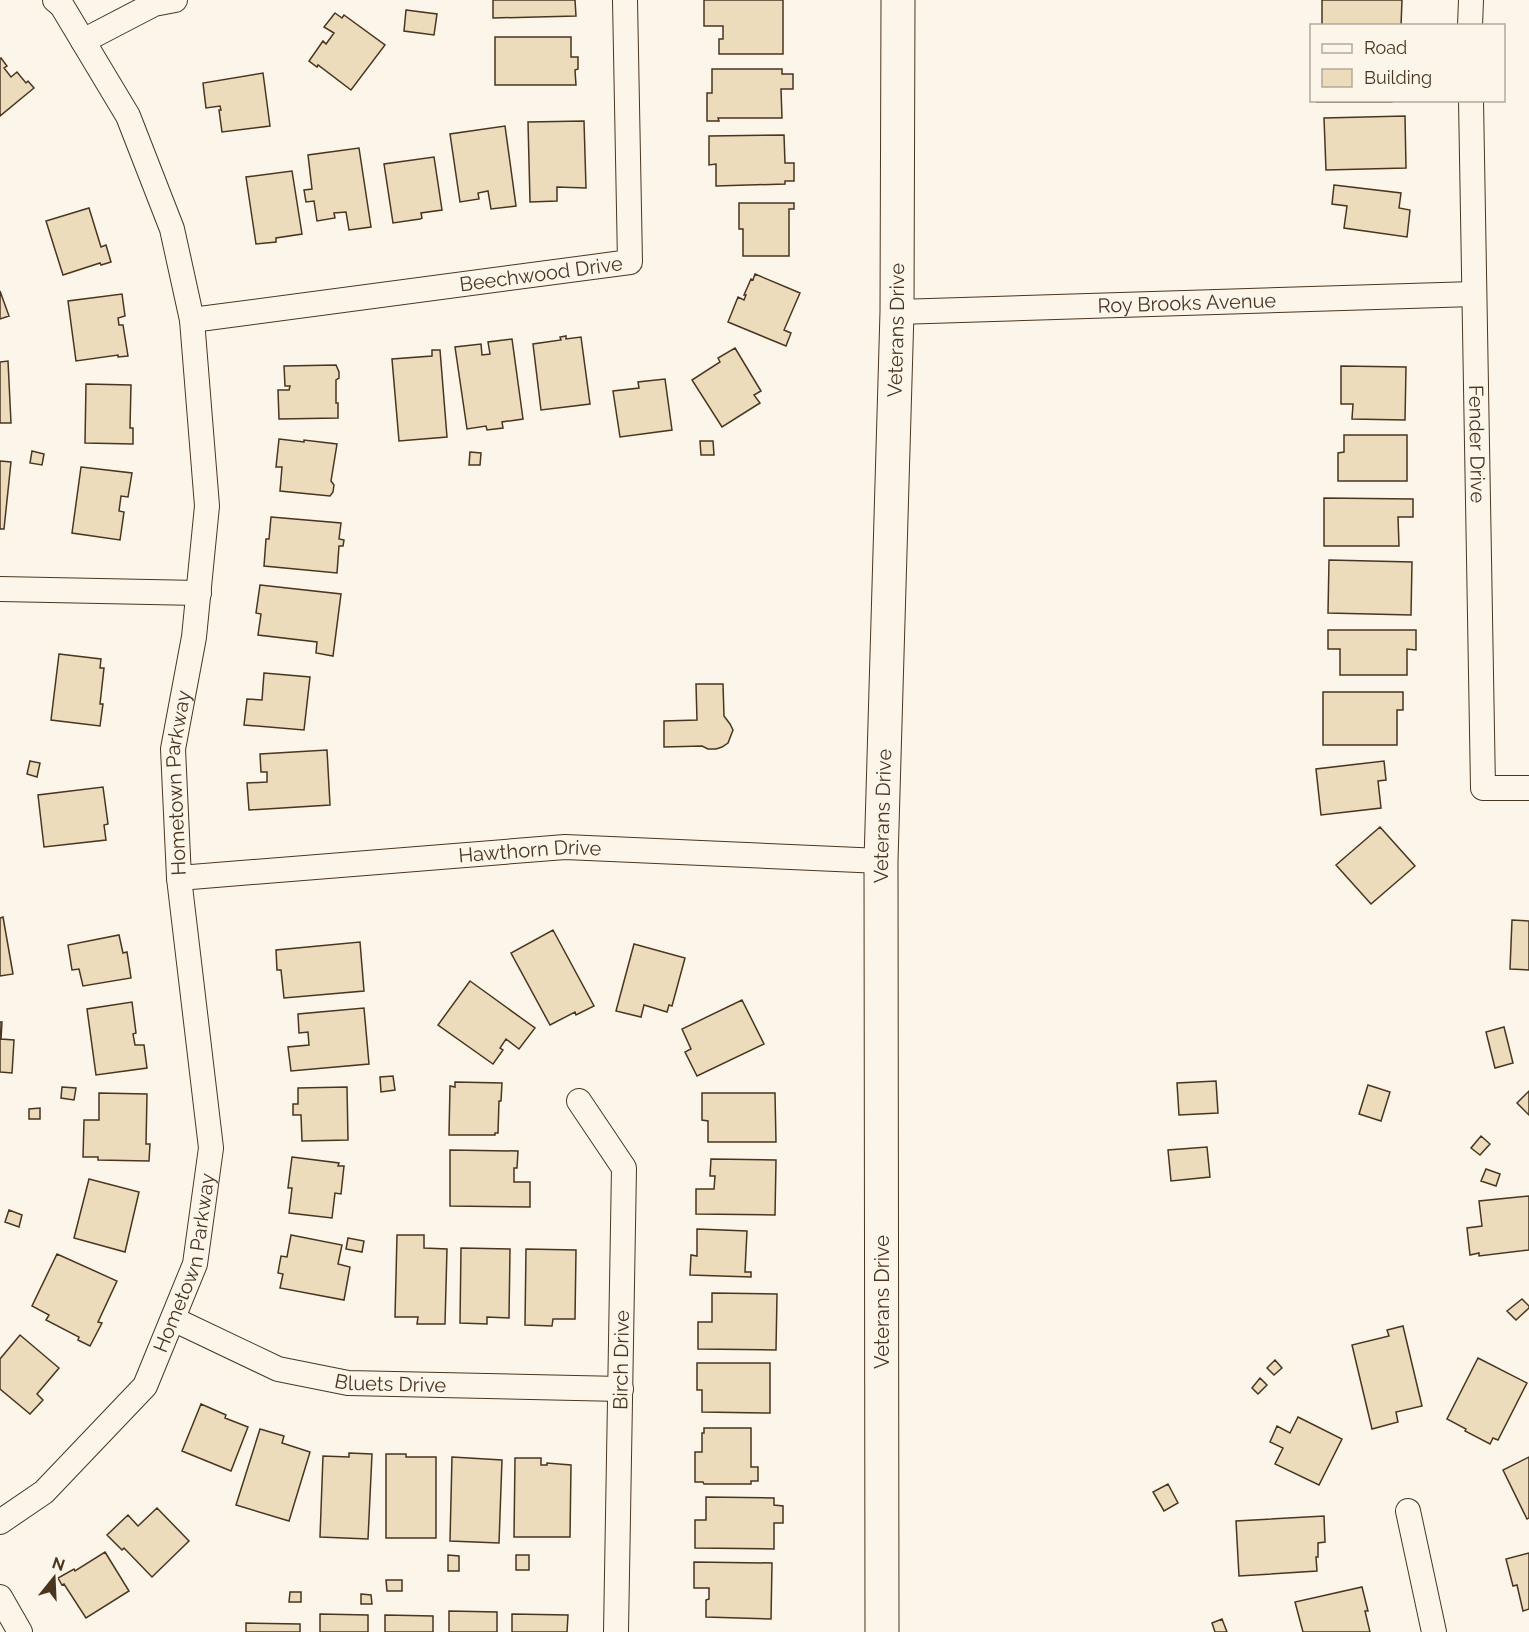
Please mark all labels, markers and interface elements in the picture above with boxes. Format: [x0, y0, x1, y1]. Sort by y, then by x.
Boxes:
legend [1310, 24, 1505, 102]
text: Road [1364, 37, 1407, 58]
text: Building [1364, 67, 1432, 88]
street label: Beechwood Drive [458, 251, 624, 296]
street label: Veterans Drive [883, 263, 909, 398]
street label: Roy Brooks Avenue [1097, 288, 1277, 318]
street label: Fender Drive [1464, 385, 1490, 504]
street label: Hometown Parkway [161, 688, 196, 876]
street label: Veterans Drive [869, 748, 896, 883]
street label: Hawthorn Drive [457, 835, 602, 868]
street label: Hometown Parkway [148, 1172, 219, 1356]
street label: Veterans Drive [870, 1235, 894, 1369]
street label: Birch Drive [608, 1310, 634, 1410]
street label: Bluets Drive [332, 1369, 447, 1397]
north arrow [24, 1548, 84, 1608]
text: N [50, 1553, 67, 1575]

